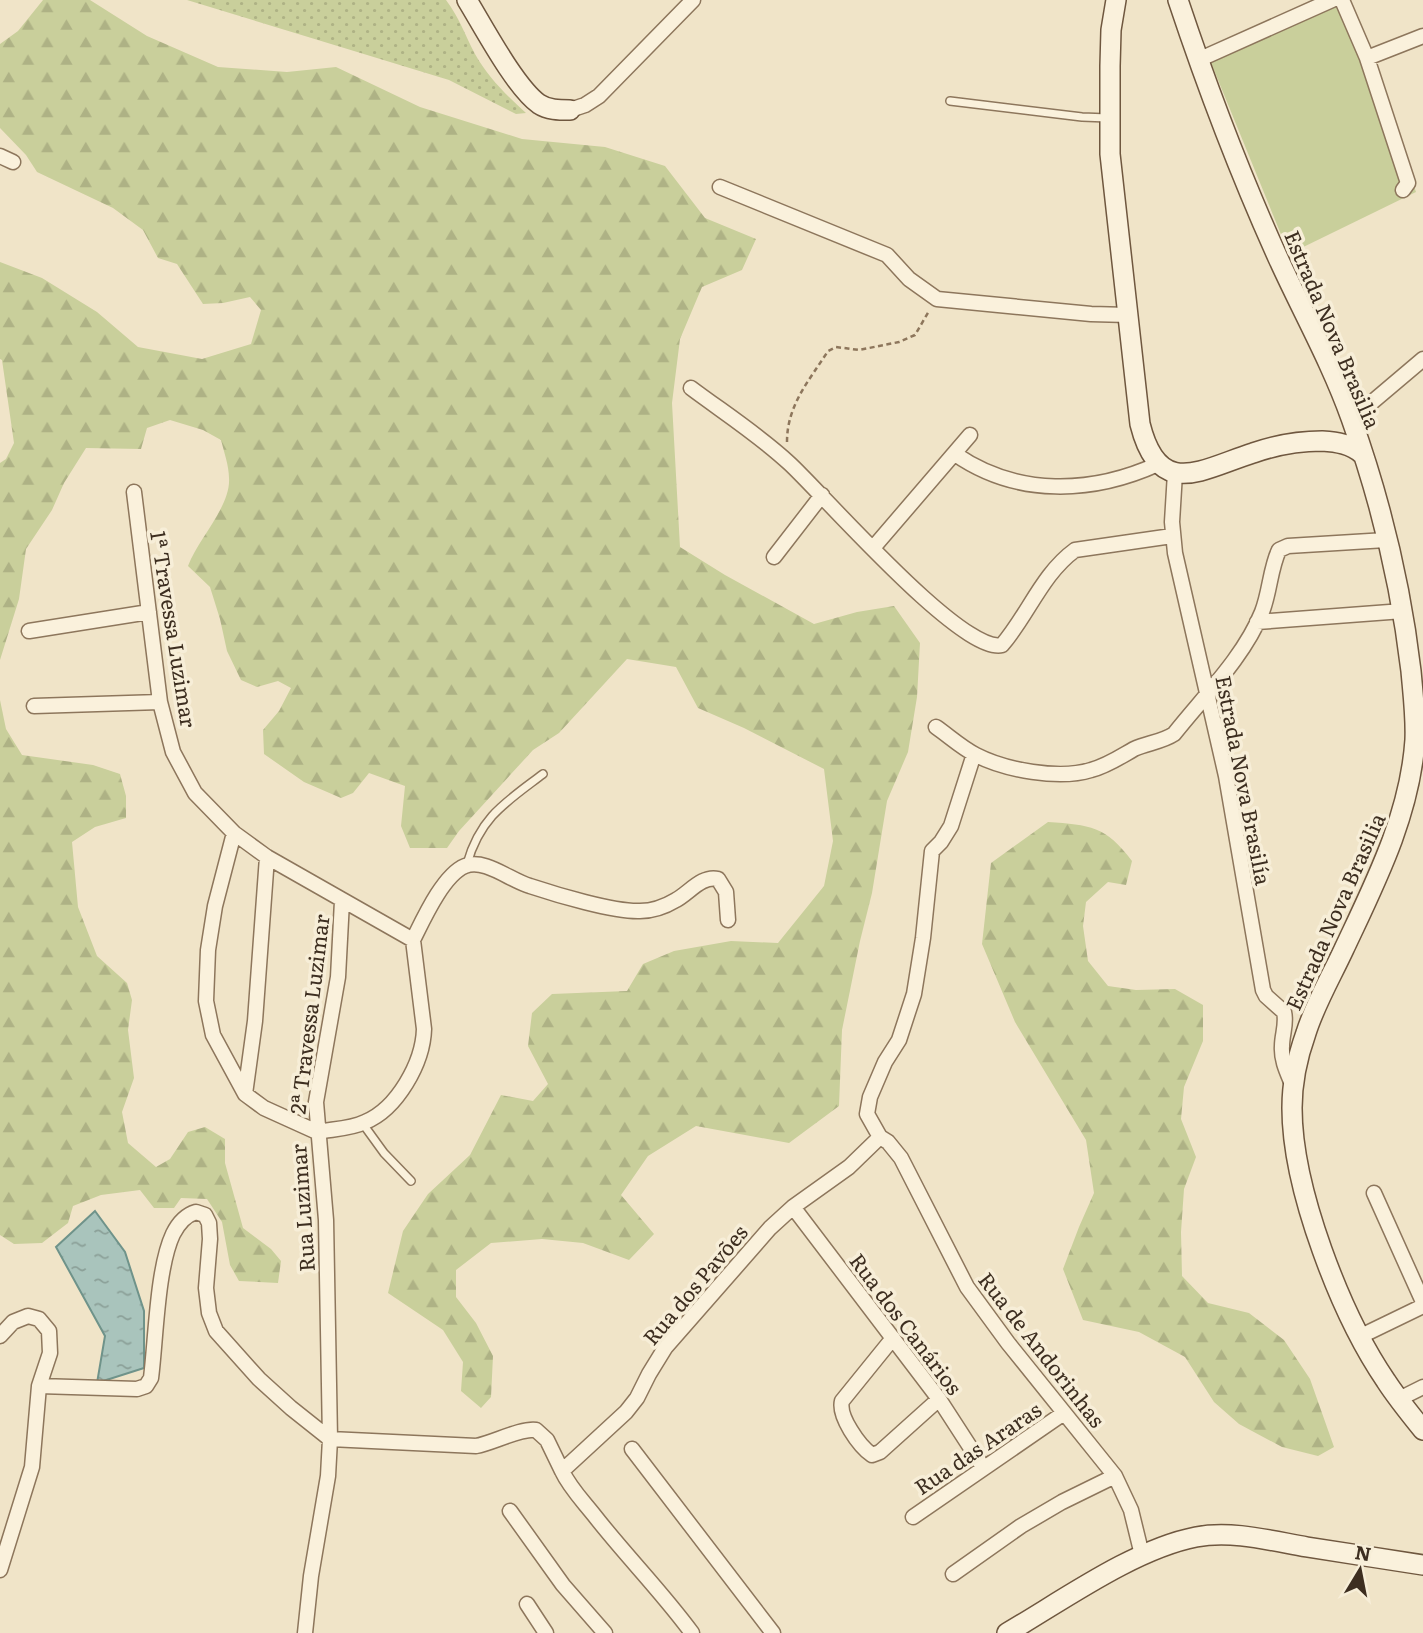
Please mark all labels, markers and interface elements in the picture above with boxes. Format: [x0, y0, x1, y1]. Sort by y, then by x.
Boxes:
street label: Estrada Nova Brasilia [1278, 225, 1390, 434]
street label: 1ª Travessa Luzimar [144, 528, 206, 730]
street label: Estrada Nova Brasilía [1209, 672, 1281, 888]
street label: Estrada Nova Brasilia [1277, 807, 1392, 1015]
street label: 2ª Travessa Luzimar [280, 912, 336, 1116]
street label: Rua Luzimar [281, 1143, 321, 1273]
street label: Rua dos Pavões [634, 1217, 754, 1351]
street label: Rua dos Canários [843, 1246, 971, 1400]
street label: Rua de Andorinhas [972, 1265, 1114, 1433]
street label: Rua das Araras [907, 1393, 1047, 1501]
north arrow [1325, 1535, 1395, 1605]
text: N [1353, 1537, 1373, 1567]

